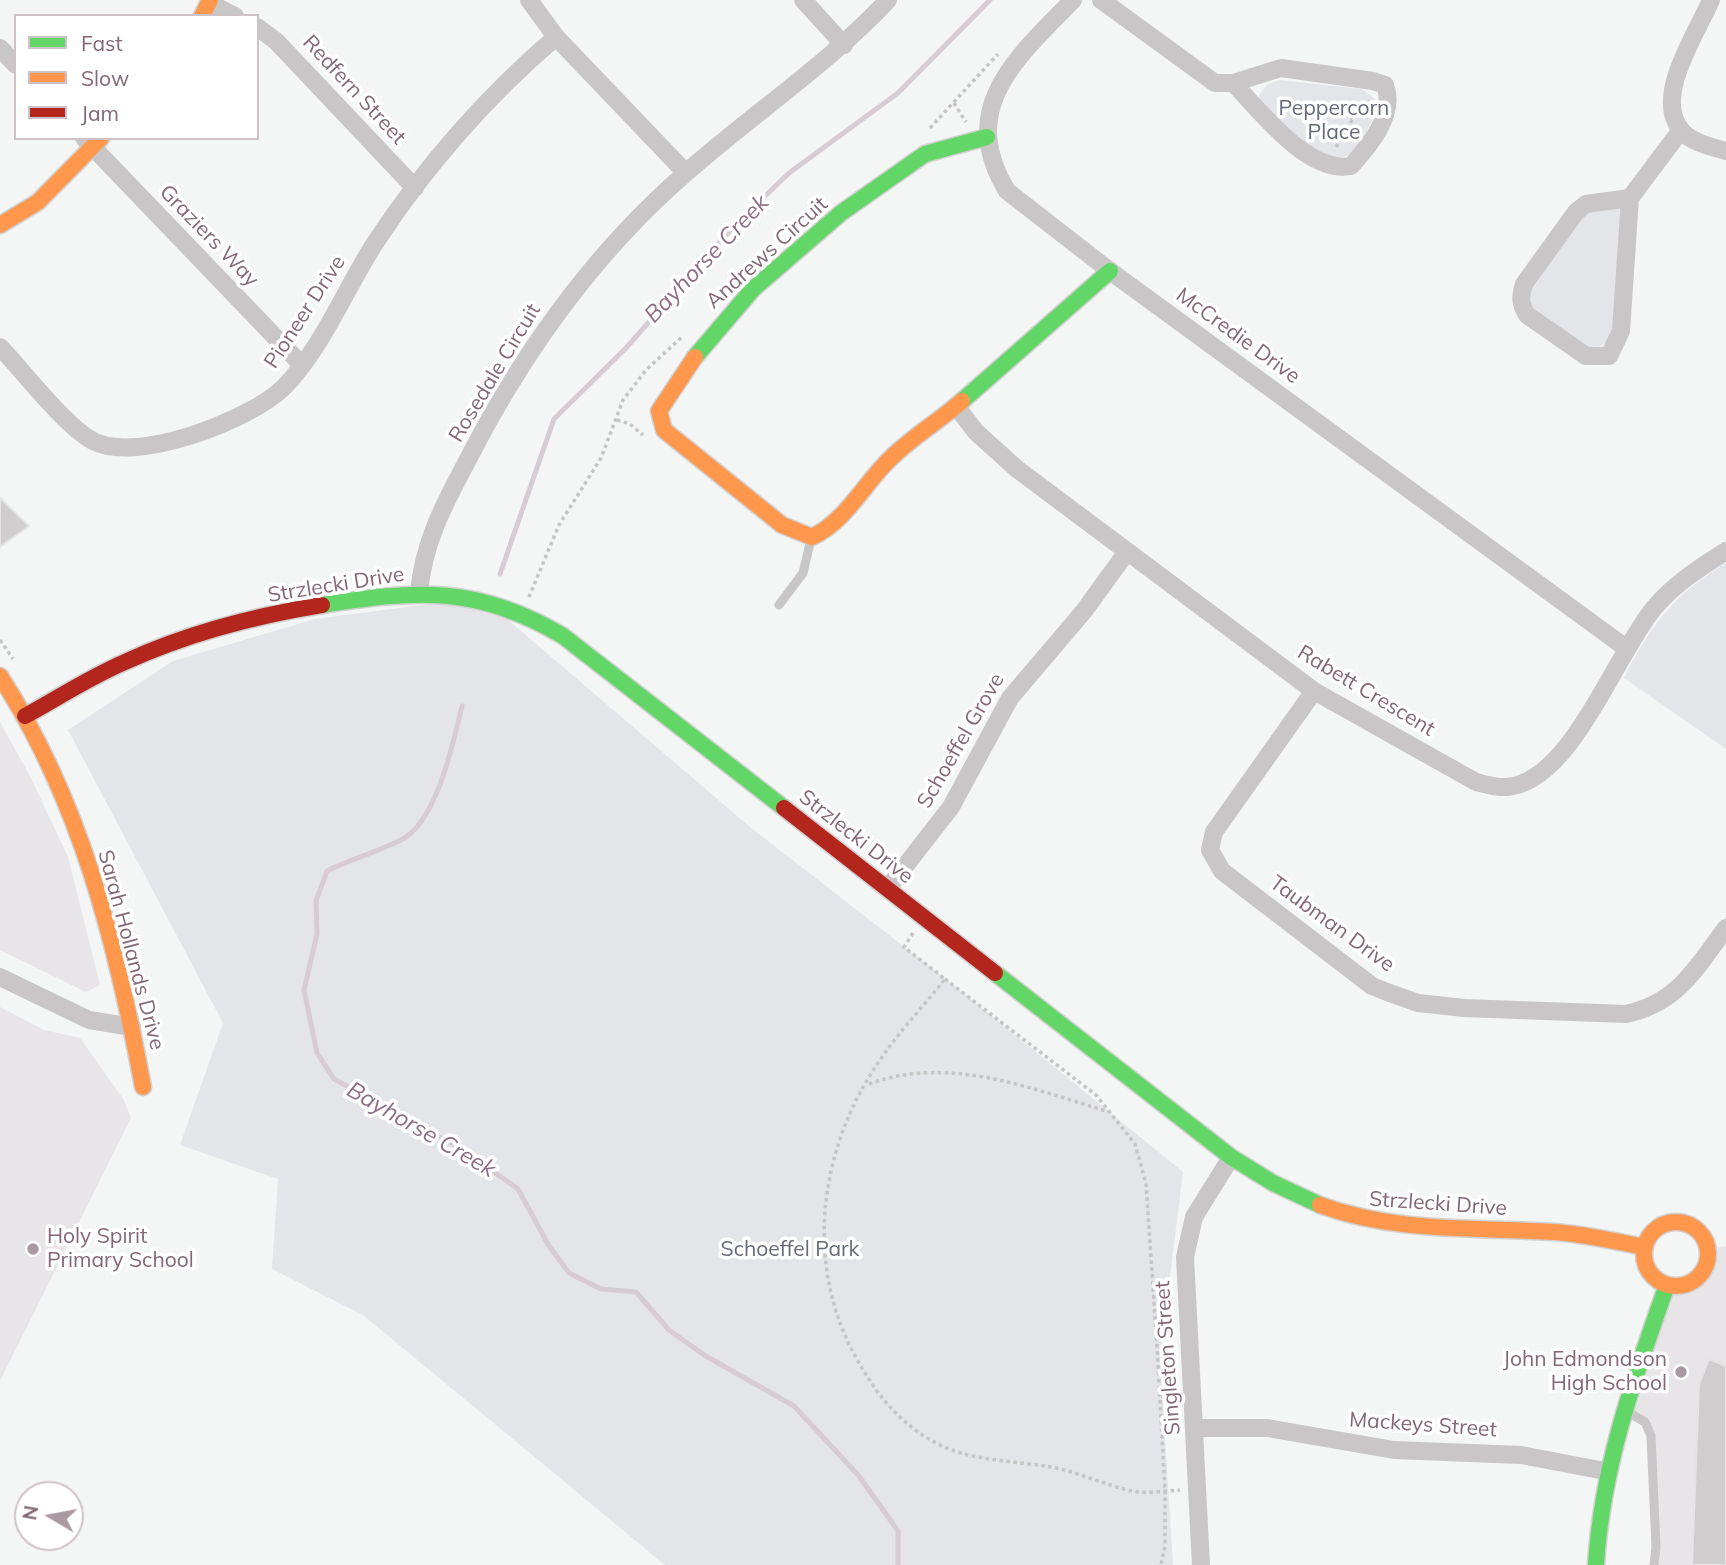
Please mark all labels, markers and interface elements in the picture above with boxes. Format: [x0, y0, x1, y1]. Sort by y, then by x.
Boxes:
legend [14, 14, 259, 140]
text: Fast [81, 30, 123, 56]
street label: Redfern Street [297, 30, 411, 150]
text: Slow [81, 65, 129, 91]
park label: Peppercorn Place [1279, 96, 1389, 146]
text: Jam [81, 100, 119, 126]
street label: Graziers Way [154, 180, 264, 292]
water label: Bayhorse Creek [639, 189, 775, 329]
street label: Andrews Circuit [701, 192, 833, 314]
street label: Pioneer Drive [259, 251, 351, 373]
street label: McCredie Drive [1171, 283, 1305, 389]
street label: Rosedale Circuit [444, 299, 546, 447]
street label: Strzlecki Drive [266, 562, 406, 608]
street label: Rabett Crescent [1293, 640, 1439, 742]
street label: Schoeffel Grove [912, 669, 1010, 813]
street label: Strzlecki Drive [794, 785, 918, 889]
street label: Sarah Hollands Drive [92, 847, 170, 1053]
street label: Taubman Drive [1265, 870, 1399, 978]
water label: Bayhorse Creek [342, 1076, 500, 1184]
street label: Strzlecki Drive [1368, 1187, 1508, 1221]
place label: Holy Spirit Primary School [47, 1224, 194, 1274]
park label: Schoeffel Park [721, 1237, 859, 1263]
marker: Holy Spirit Primary School [25, 1241, 41, 1257]
street label: Singleton Street [1150, 1280, 1186, 1436]
place label: John Edmondson High School [1503, 1347, 1667, 1397]
marker: John Edmondson High School [1673, 1364, 1689, 1380]
street label: Mackeys Street [1348, 1407, 1498, 1443]
north arrow [14, 1481, 84, 1551]
text: N [17, 1504, 43, 1522]

